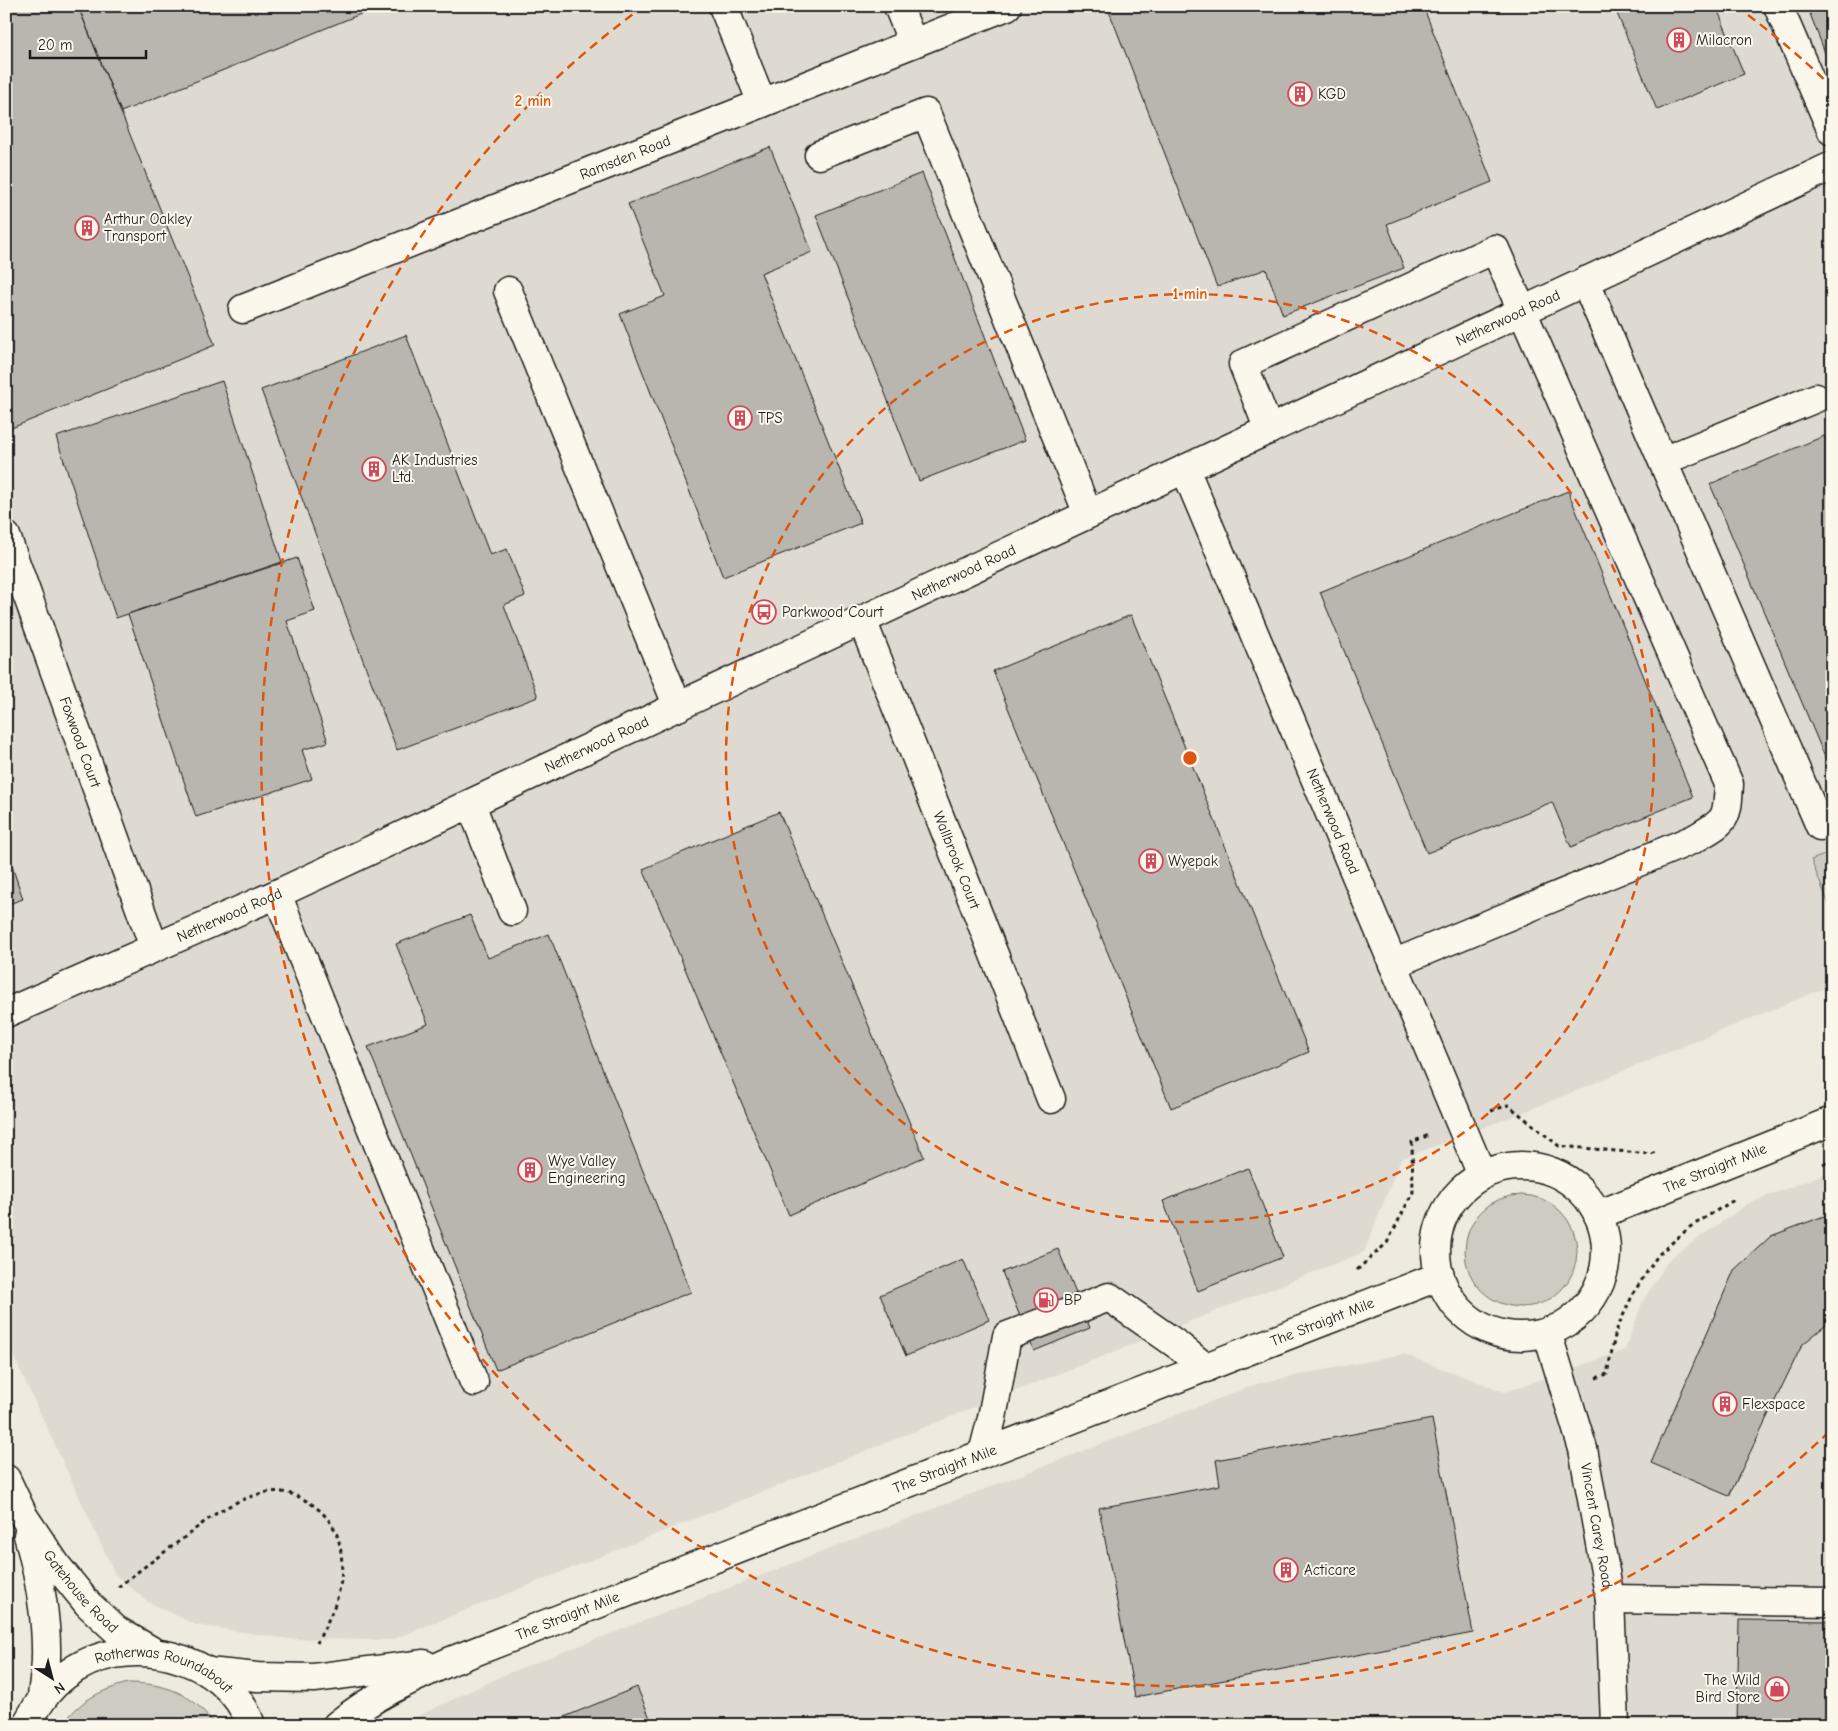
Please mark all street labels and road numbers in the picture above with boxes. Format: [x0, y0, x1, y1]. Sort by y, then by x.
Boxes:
street label: Ramsden Road [577, 131, 673, 184]
street label: Netherwood Road [1453, 286, 1563, 350]
street label: Netherwood Road [908, 540, 1019, 605]
street label: Foxwood Court [56, 694, 105, 791]
street label: Netherwood Road [542, 712, 652, 776]
street label: Netherwood Road [1303, 765, 1363, 877]
street label: Wallbrook Court [929, 809, 984, 912]
street label: Netherwood Road [174, 884, 285, 946]
street label: The Straight Mile [1661, 1139, 1770, 1197]
street label: The Straight Mile [1268, 1293, 1377, 1350]
street label: The Straight Mile [890, 1440, 1000, 1497]
street label: Vincent Carey Road [1577, 1462, 1617, 1589]
street label: Gatehouse Road [40, 1546, 122, 1637]
street label: The Straight Mile [513, 1587, 622, 1644]
street label: Rotherwas Roundabout [92, 1643, 237, 1697]

